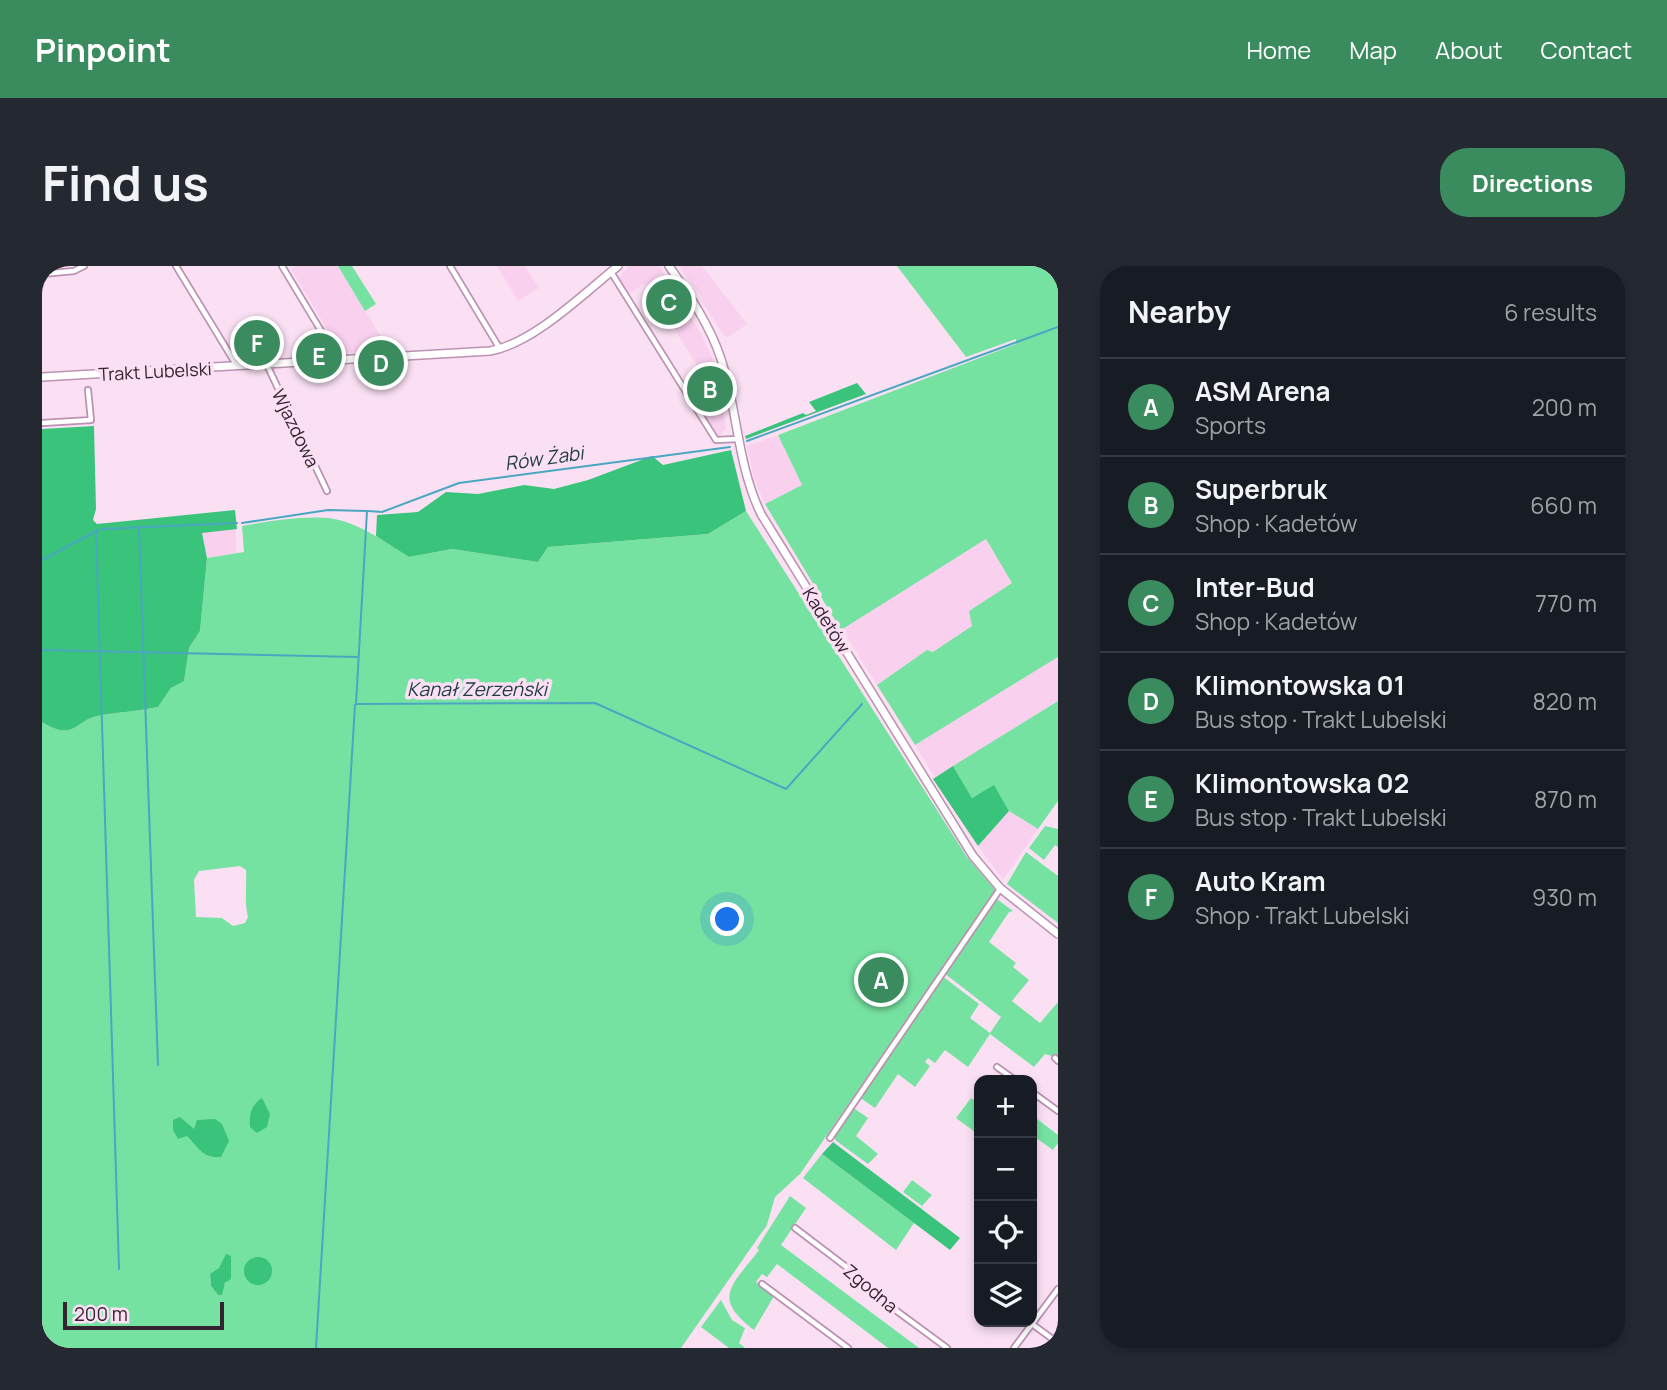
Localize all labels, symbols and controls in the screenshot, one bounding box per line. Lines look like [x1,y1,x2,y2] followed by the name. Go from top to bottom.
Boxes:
[35,27,171,72] text: Pinpoint
[1246,33,1311,66] text: Home
[1349,33,1397,66] text: Map
[1435,33,1503,66] text: About
[1541,33,1632,66] text: Contact
[1440,148,1625,217] button: Directions
[42,149,209,216] text: Find us
[646,276,692,328] pin: C
[1128,291,1231,332] text: Nearby
[1504,296,1597,328] text: 6 results
[234,317,280,369] pin: F
[296,330,342,382] pin: E
[358,337,404,389] pin: D
[98,356,212,386] street label: Trakt Lubelski
[687,363,733,415] pin: B
[1195,373,1331,409] text: ASM Arena
[267,385,325,471] street label: Wjazdowa
[1143,391,1159,423] text: A
[1532,391,1597,423] text: 200 m
[1195,409,1266,441] text: Sports
[503,439,588,476] water label: Rów Żabi
[1195,471,1327,507] text: Superbruk
[1144,489,1158,521] text: B
[1530,489,1597,521] text: 660 m
[1195,507,1358,539] text: Shop · Kadetów
[1195,569,1315,605] text: Inter-Bud
[798,583,857,657] street label: Kadetów
[1143,587,1160,619] text: C
[1535,587,1597,619] text: 770 m
[1195,605,1358,637] text: Shop · Kadetów
[1195,667,1405,703] text: Klimontowska 01
[407,676,549,702] water label: Kanał Zerzeński
[1143,685,1159,717] text: D
[1532,685,1597,717] text: 820 m
[1195,703,1447,735] text: Bus stop · Trakt Lubelski
[1195,765,1409,801] text: Klimontowska 02
[1144,783,1158,815] text: E
[1534,783,1597,815] text: 870 m
[1195,801,1447,833] text: Bus stop · Trakt Lubelski
[1195,863,1326,899] text: Auto Kram
[1145,881,1157,913] text: F
[1532,881,1597,913] text: 930 m
[1195,899,1410,931] text: Shop · Trakt Lubelski
[710,902,744,936] your location
[858,954,904,1006] pin: A
[974,1075,1037,1327] map controls
[974,1075,1037,1138] button: +
[974,1138,1037,1201] button: −
[974,1201,1037,1264] button: locate
[839,1258,903,1318] street label: Zgodna
[974,1264,1037,1327] button: layers
[63,1299,224,1331] scale bar
[74,1301,128,1327] text: 200 m

